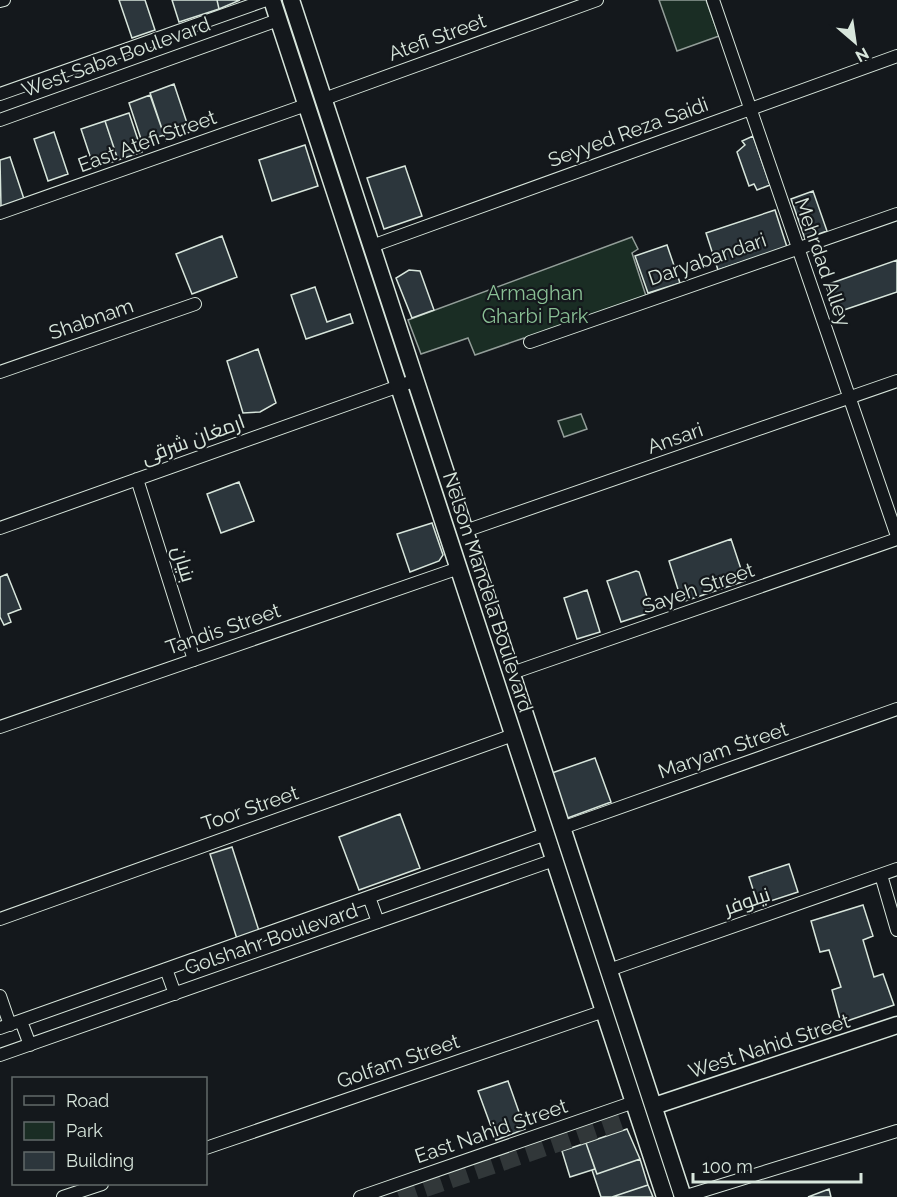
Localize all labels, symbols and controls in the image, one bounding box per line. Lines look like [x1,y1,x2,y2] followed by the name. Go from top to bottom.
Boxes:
[385,8,489,66] street label: Atefi Street
[19,12,213,102] street label: West Saba Boulevard
[825,12,885,72] north arrow
[852,43,872,66] text: N
[545,92,711,172] street label: Seyyed Reza Saidi
[74,105,220,177] street label: East Atefi Street
[790,195,856,330] street label: Mehrdad Alley
[645,228,769,290] street label: Daryabandari
[482,281,589,328] park label: Armaghan Gharbi Park
[45,293,137,345] street label: Shabnam
[138,409,248,470] street label: ارمغان شرقی
[644,417,706,459] street label: Ansari
[438,469,538,715] street label: Nelson Mandela Boulevard
[166,543,201,585] street label: بنیان
[639,557,758,618] street label: Sayeh Street
[163,598,284,660] street label: Tandis Street
[655,716,791,783] street label: Maryam Street
[198,780,302,836] street label: Toor Street
[720,882,773,920] street label: نیلوفر
[181,898,361,980] street label: Golshahr Boulevard
[685,1009,853,1083] street label: West Nahid Street
[334,1029,463,1093] street label: Golfam Street
[12,1077,207,1185] legend
[66,1090,109,1111] text: Road
[412,1094,571,1168] street label: East Nahid Street
[66,1120,103,1141] text: Park
[693,1146,861,1184] scale bar
[66,1150,134,1171] text: Building
[702,1156,753,1177] text: 100 m

